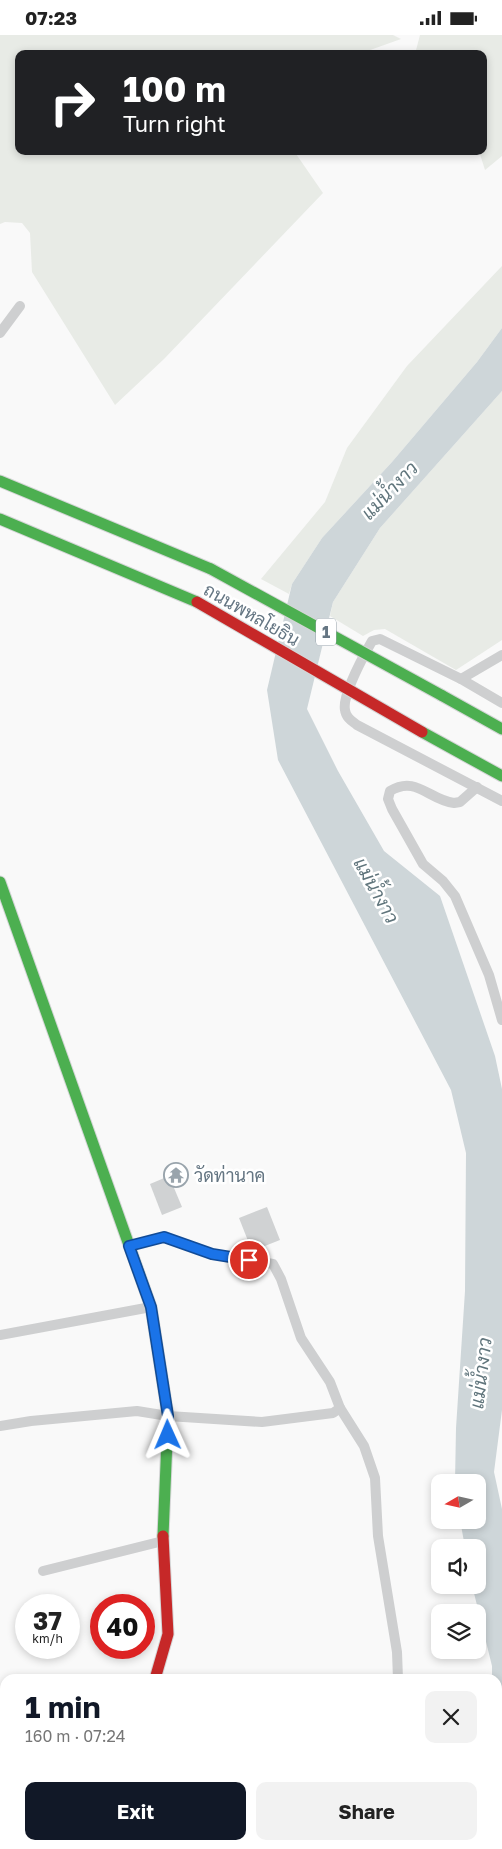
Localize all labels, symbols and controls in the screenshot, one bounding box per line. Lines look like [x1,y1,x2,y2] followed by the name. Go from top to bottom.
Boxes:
[25,6,77,29] text: 07:23
[123,68,226,110] text: 100 m
[40,70,105,135] icon: right
[123,110,226,137] text: Turn right
[354,454,422,524] water label: แม่น้ำงาว
[200,577,304,650] street label: ถนนพหลโยธิน
[316,619,336,645] road number: 1
[350,852,407,927] water label: แม่น้ำงาว
[163,1162,189,1188] temple icon: วัดท่านาค
[194,1164,265,1186] place label: วัดท่านาค
[228,1239,270,1281] pin
[235,1246,263,1274] icon: arrive
[461,1336,496,1410] water label: แม่น้ำงาว
[141,1408,193,1460] position arrow
[431,1474,486,1529] north arrow
[431,1474,486,1659] map controls
[431,1539,486,1594] button: sound
[90,1594,155,1659] speed limit sign: 40
[431,1604,486,1659] button: layers
[33,1605,62,1636] text: 37
[32,1631,63,1646] text: km/h
[25,1689,101,1725] text: 1 min
[425,1691,477,1743] button: close
[25,1726,126,1746] text: 160 m · 07:24
[25,1782,246,1840] button: Exit
[256,1782,477,1840] button: Share

